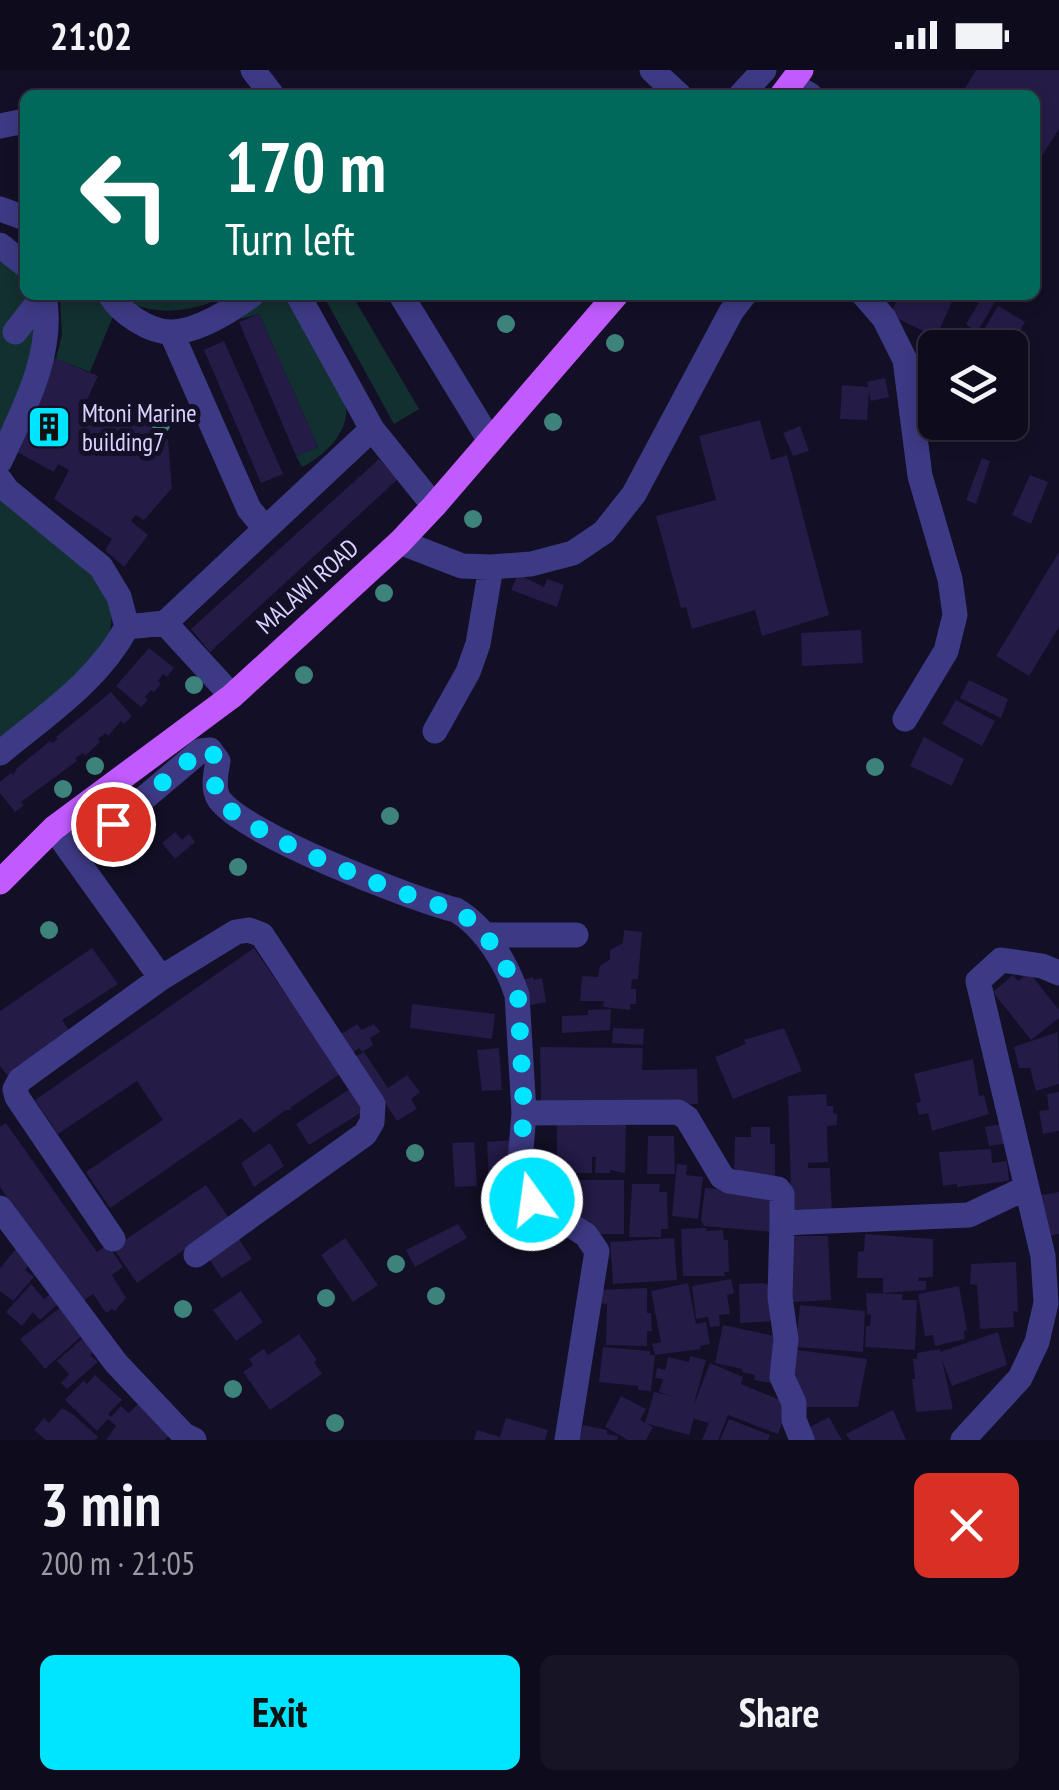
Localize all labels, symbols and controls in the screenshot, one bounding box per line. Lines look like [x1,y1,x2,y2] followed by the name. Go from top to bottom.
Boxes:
[50,11,132,60] text: 21:02
[225,121,386,211] text: 170 m
[60,130,190,260] icon: left
[225,209,355,267] text: Turn left
[918,330,1028,440] map controls
[918,330,1028,440] button: layers
[82,397,197,458] place label: Mtoni Marine building7
[26,404,72,450] building icon: Mtoni Marine building7
[249,532,365,640] street label: MALAWI ROAD
[71,782,156,867] pin
[86,797,141,852] icon: arrive
[480,1148,584,1252] position arrow
[40,1465,161,1543] text: 3 min
[914,1473,1019,1578] button: close
[40,1542,195,1584] text: 200 m · 21:05
[40,1655,520,1770] button: Exit
[540,1655,1019,1770] button: Share

